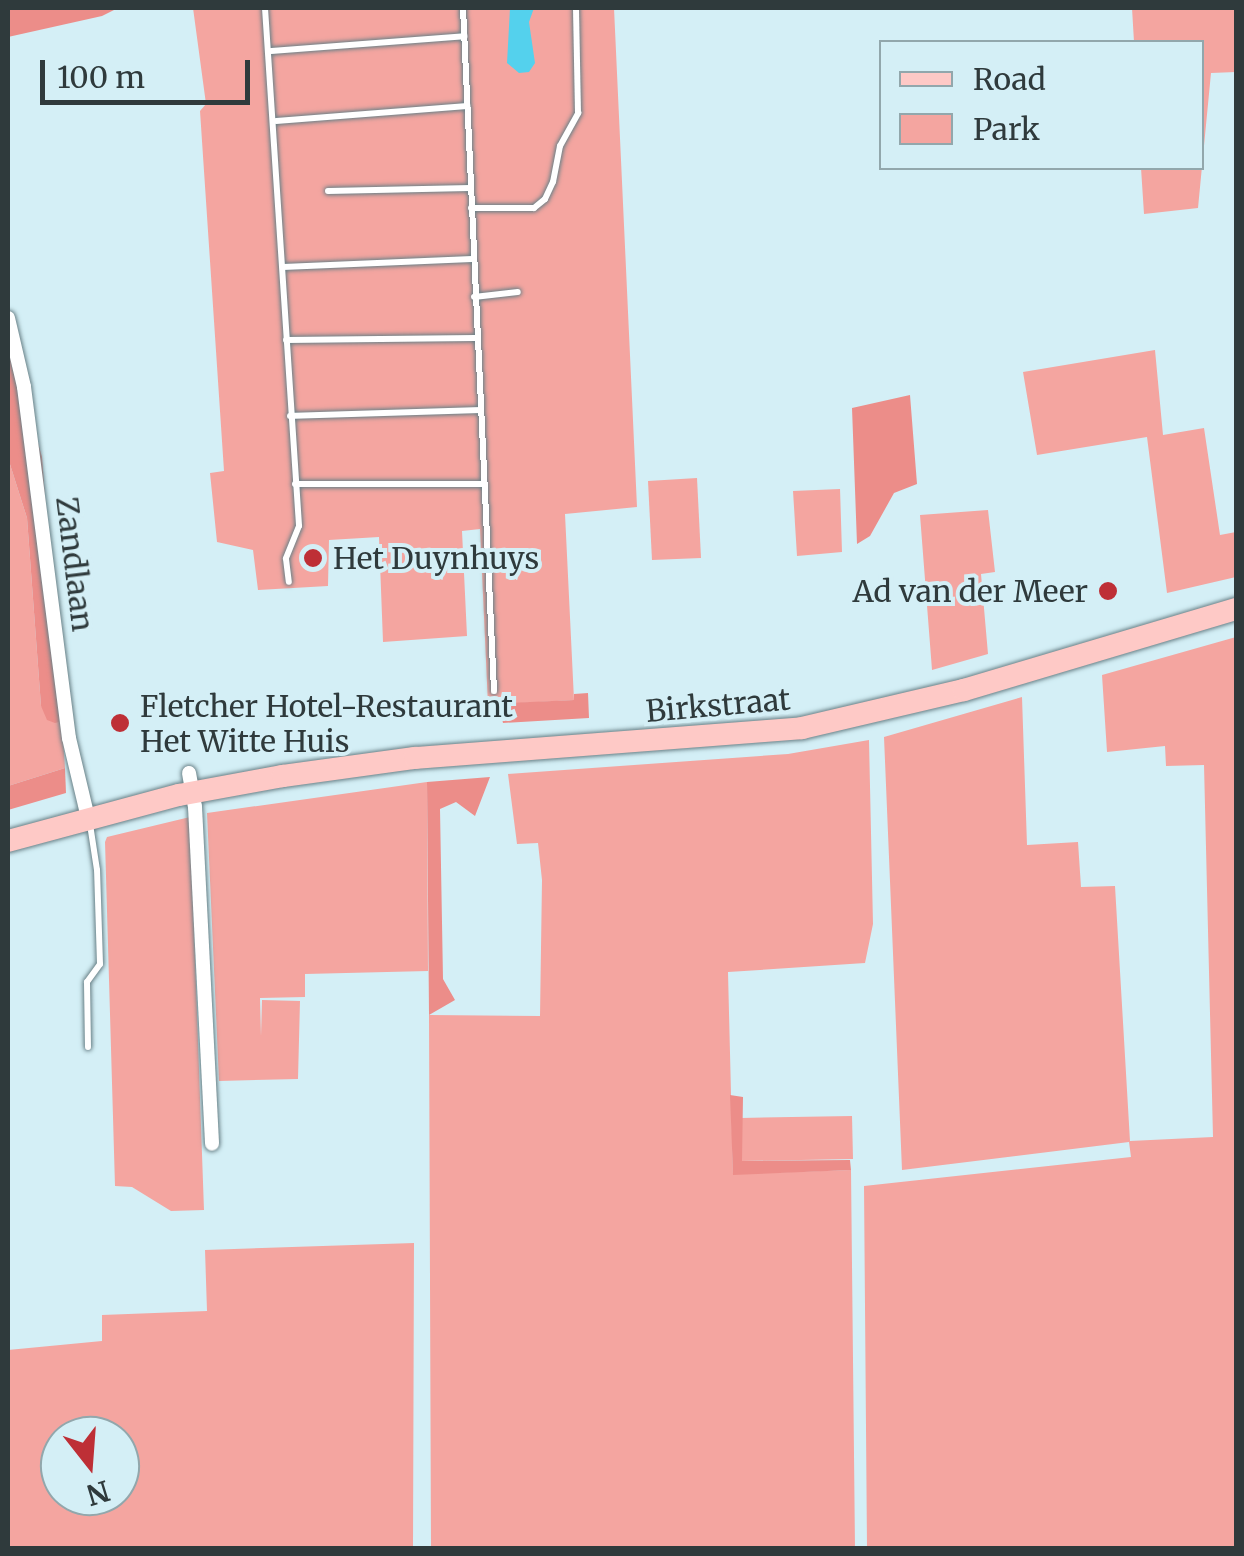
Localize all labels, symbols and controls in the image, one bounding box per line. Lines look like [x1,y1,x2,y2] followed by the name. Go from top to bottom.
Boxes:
[45,40,255,102] scale bar
[879,40,1204,170] legend
[57,58,145,96] text: 100 m
[973,60,1046,98] text: Road
[973,110,1040,148] text: Park
[49,494,101,634] street label: Zandlaan
[333,540,539,576] place label: Het Duynhuys
[302,547,324,569] marker: Het Duynhuys
[853,573,1088,609] place label: Ad van der Meer
[1097,580,1119,602] marker: Ad van der Meer
[644,681,792,729] street label: Birkstraat
[140,688,513,758] place label: Fletcher Hotel-Restaurant Het Witte Huis
[109,712,131,734] marker: Fletcher Hotel-Restaurant Het Witte Huis
[40,1416,140,1516] north arrow
[82,1472,114,1513] text: N

